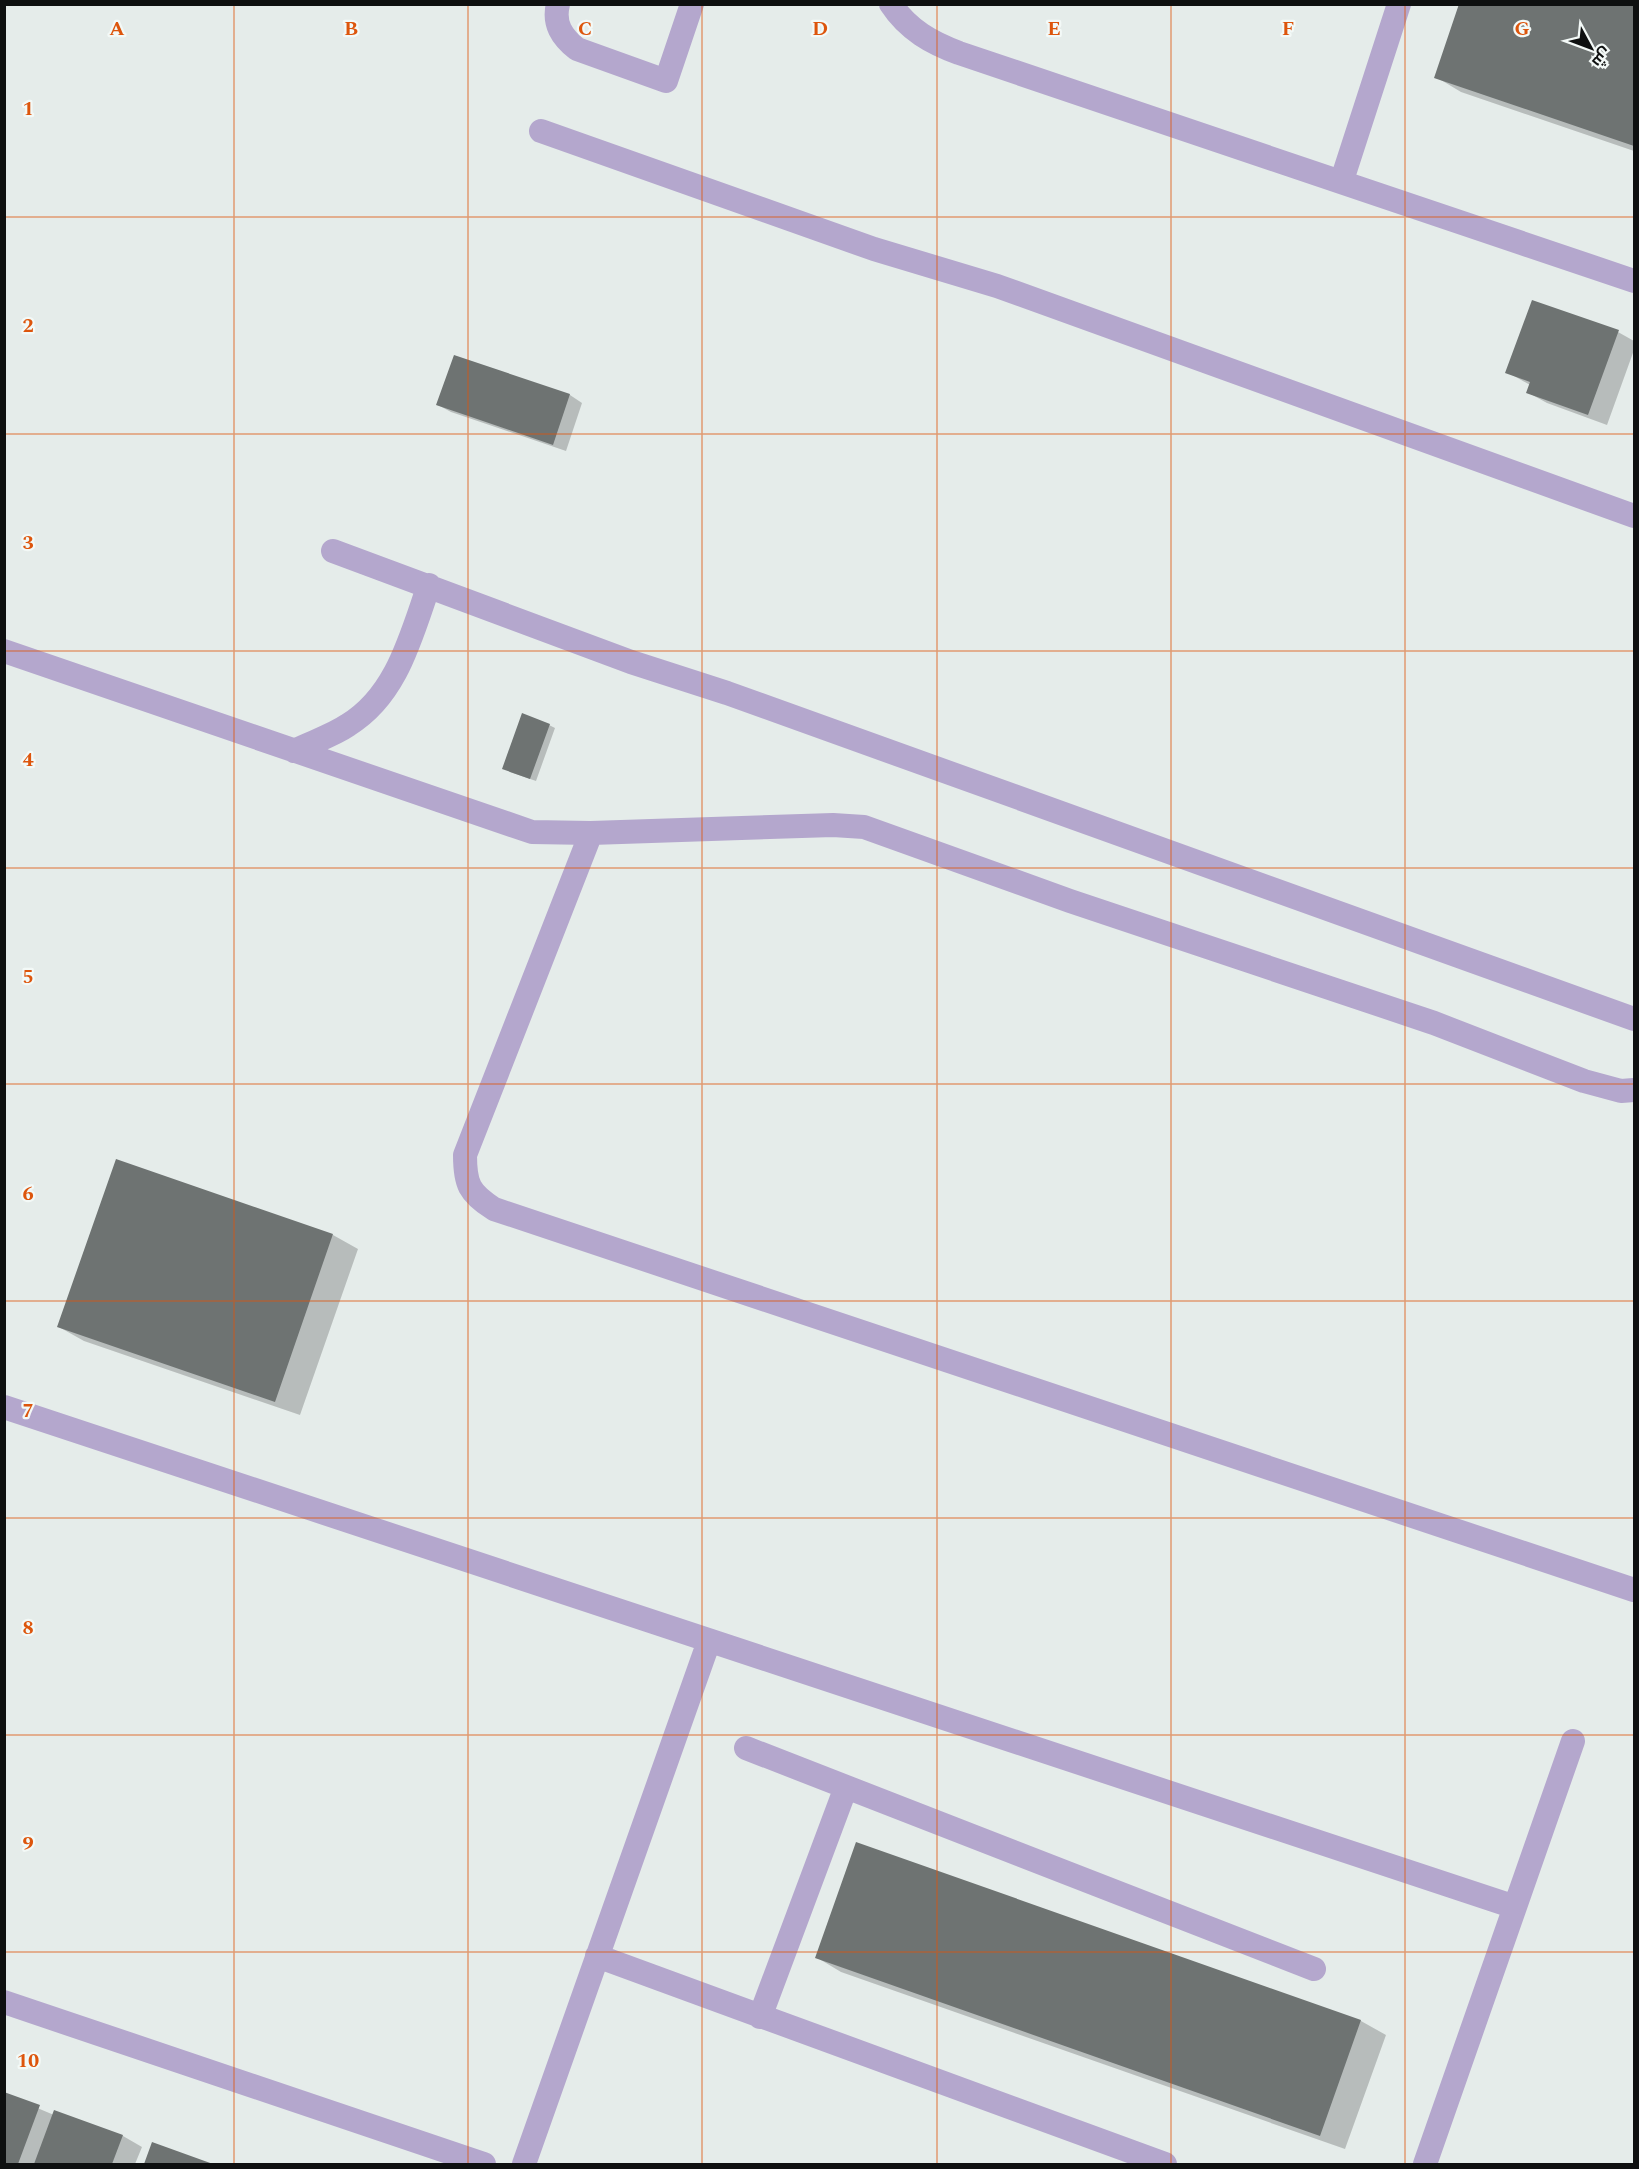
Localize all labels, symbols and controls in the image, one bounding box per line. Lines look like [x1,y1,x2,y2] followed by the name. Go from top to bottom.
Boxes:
[109,14,125,44] text: A
[344,14,358,44] text: B
[578,14,592,44] text: C
[812,14,828,44] text: D
[1047,14,1061,44] text: E
[1282,14,1294,44] text: F
[1514,14,1530,44] text: G
[1561,18,1621,78] north arrow
[1586,42,1617,73] text: ش
[22,94,34,124] text: 1
[22,311,34,341] text: 2
[22,528,34,558] text: 3
[22,745,34,775] text: 4
[22,962,34,992] text: 5
[22,1179,34,1209] text: 6
[22,1396,34,1426] text: 7
[22,1613,34,1643] text: 8
[22,1829,34,1859] text: 9
[17,2046,39,2076] text: 10

